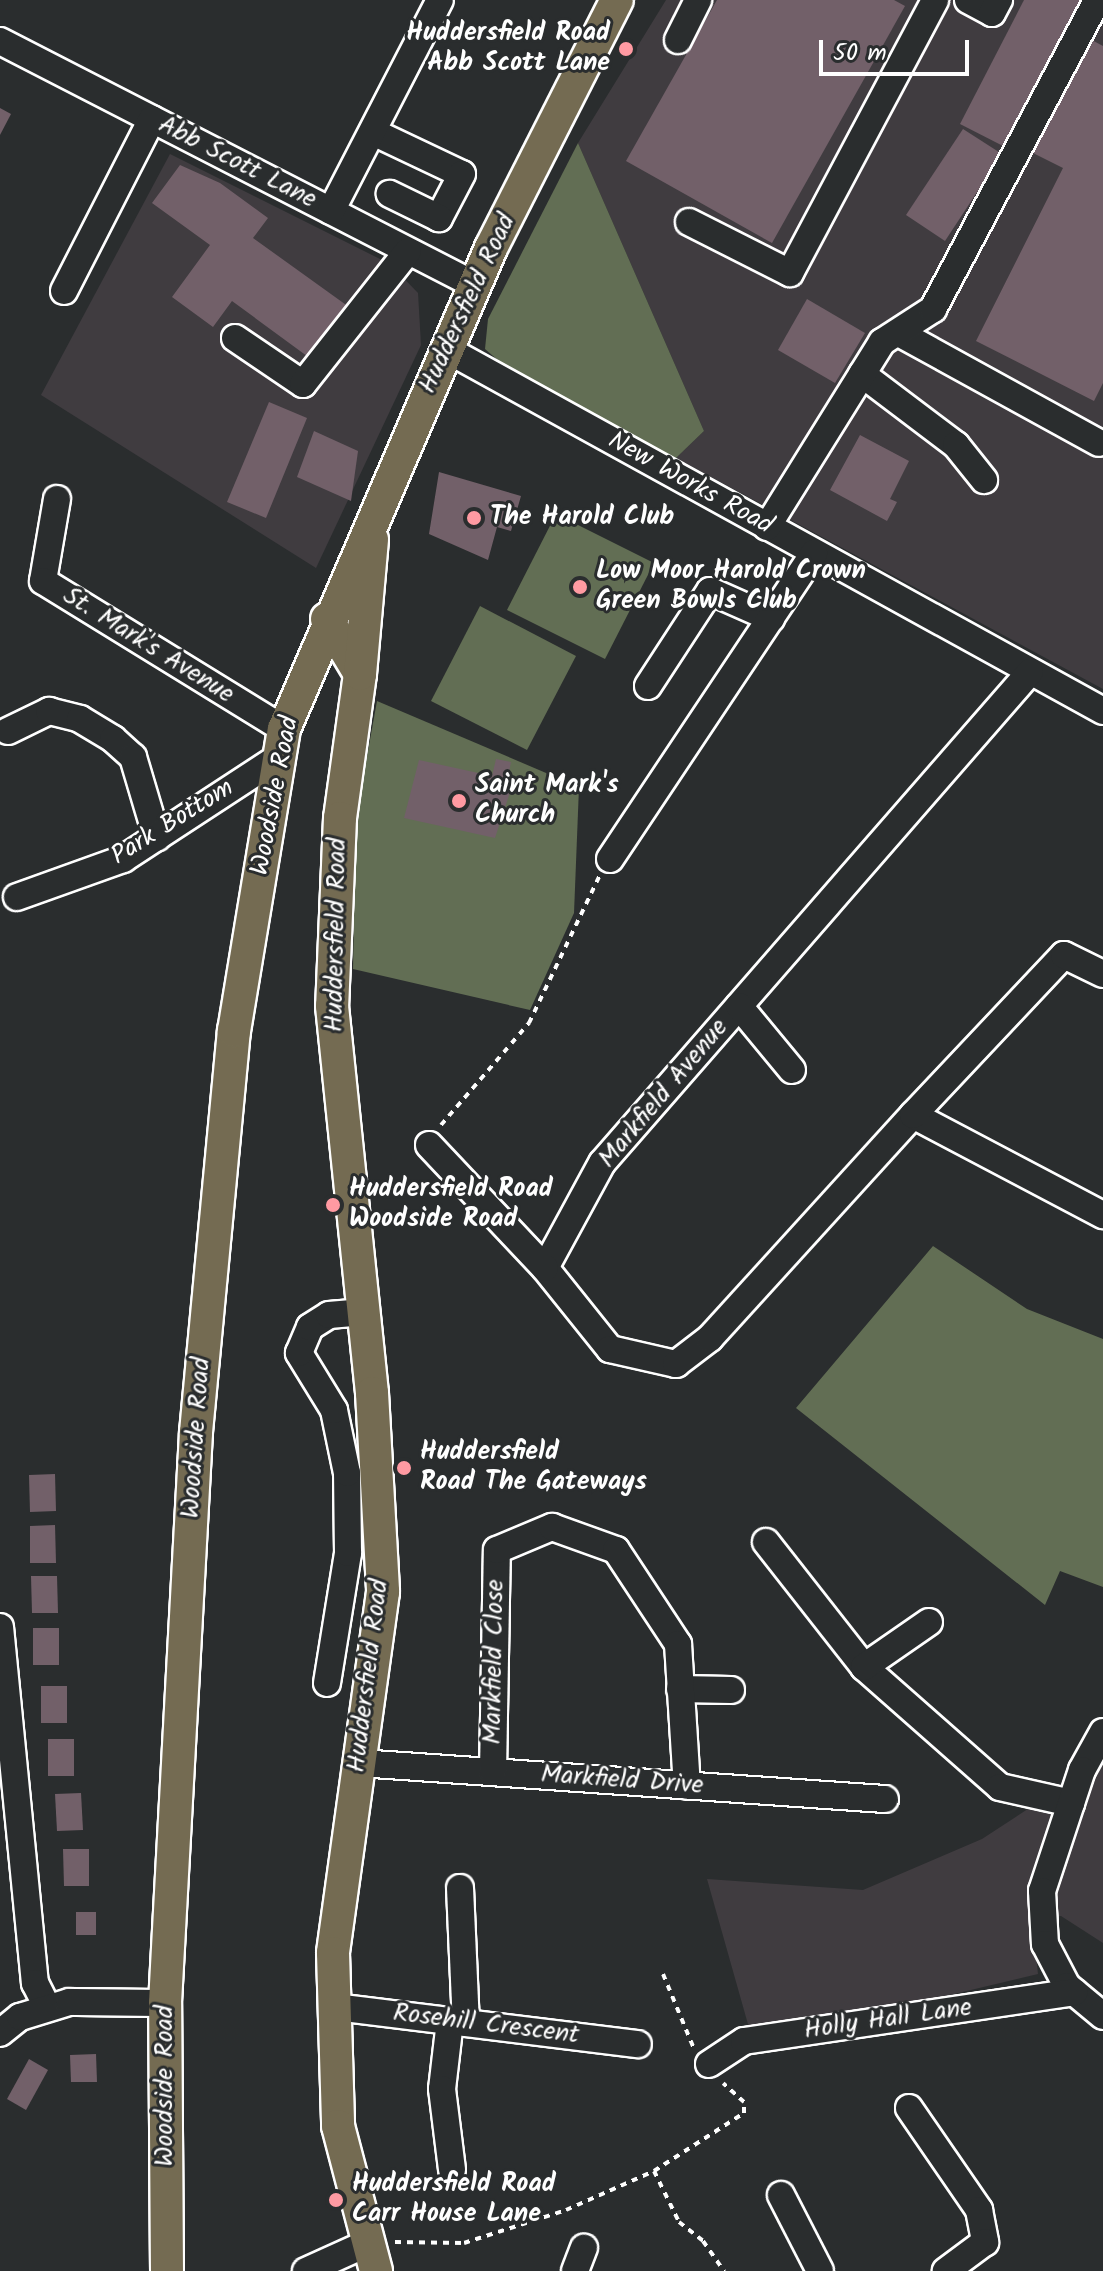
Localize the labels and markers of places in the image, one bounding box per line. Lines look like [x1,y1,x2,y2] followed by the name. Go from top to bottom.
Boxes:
[406,18,610,80] place label: Huddersfield Road Abb Scott Lane
[617,40,635,58] marker: Huddersfield Road Abb Scott Lane
[490,502,674,534] place label: The Harold Club
[465,509,483,527] marker: The Harold Club
[596,556,866,618] place label: Low Moor Harold Crown Green Bowls Club
[571,578,589,596] marker: Low Moor Harold Crown Green Bowls Club
[475,770,619,832] place label: Saint Mark's Church
[450,792,468,810] marker: Saint Mark's Church
[349,1174,553,1236] place label: Huddersfield Road Woodside Road
[324,1196,342,1214] marker: Huddersfield Road Woodside Road
[420,1437,647,1498] place label: Huddersfield Road The Gateways
[395,1459,413,1477] marker: Huddersfield Road The Gateways
[352,2169,556,2230] place label: Huddersfield Road Carr House Lane
[327,2191,345,2209] marker: Huddersfield Road Carr House Lane

